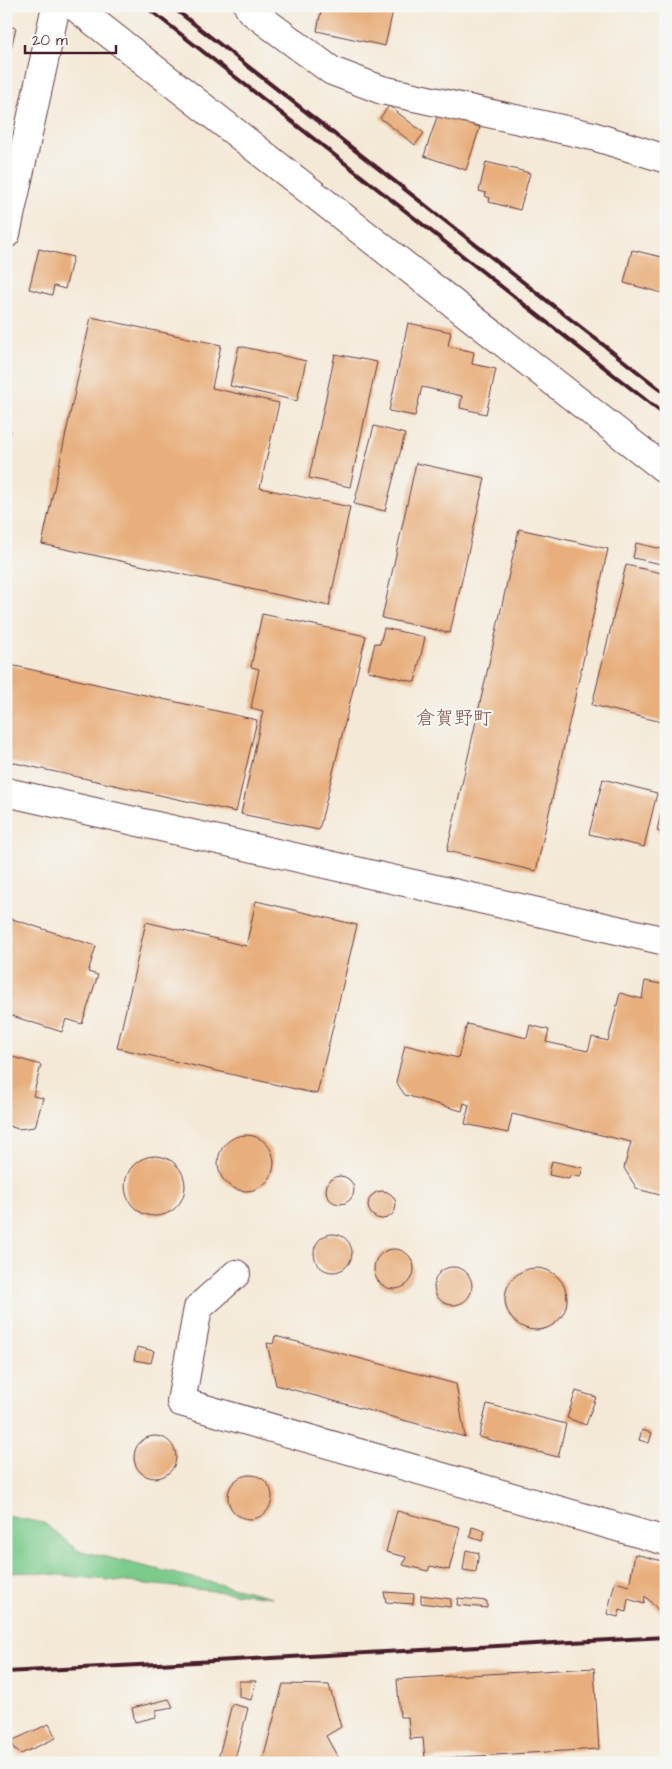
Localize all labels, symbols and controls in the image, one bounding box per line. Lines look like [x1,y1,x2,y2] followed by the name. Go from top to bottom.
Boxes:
[25,22,116,54] scale bar
[32,30,68,51] text: 20 m
[416,705,492,732] district label: 倉賀野町

